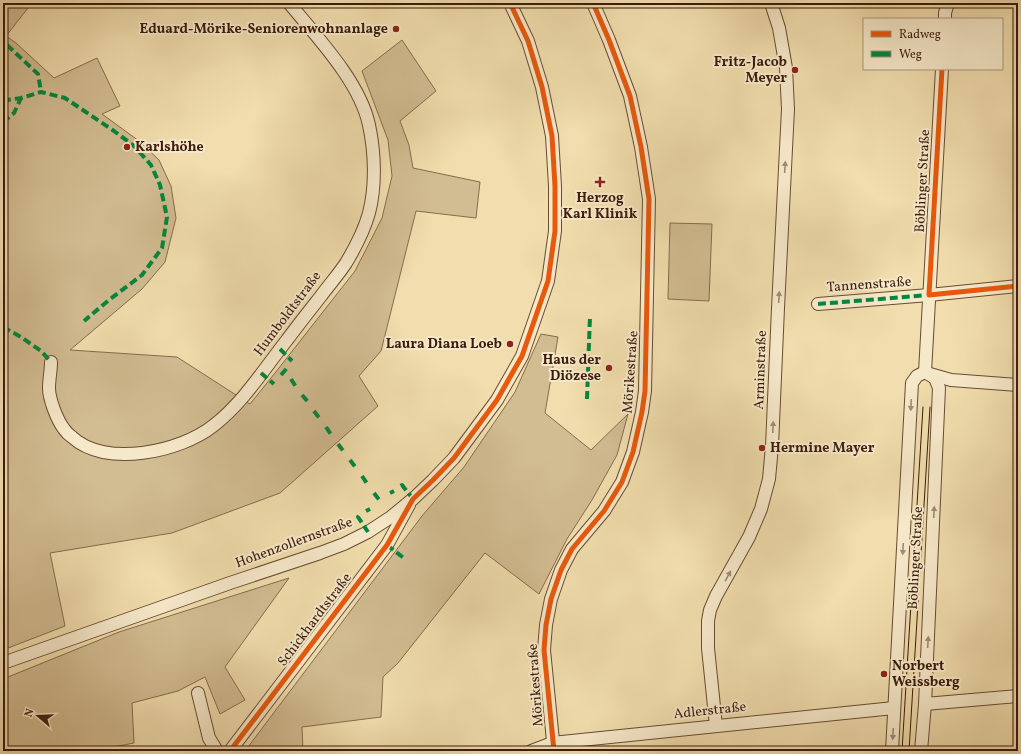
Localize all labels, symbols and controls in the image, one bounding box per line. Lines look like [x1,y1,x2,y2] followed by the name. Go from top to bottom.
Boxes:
[863,18,1003,70] legend
[139,20,388,39] place label: Eduard-Mörike-Seniorenwohnanlage
[391,24,401,34] marker: Eduard-Mörike-Seniorenwohnanlage
[899,27,941,43] text: Radweg
[899,47,922,63] text: Weg
[714,53,787,88] place label: Fritz-Jacob Meyer
[790,65,800,75] marker: Fritz-Jacob Meyer
[911,129,935,233] street label: Böblinger Straße
[135,138,204,157] place label: Karlshöhe
[122,142,132,152] marker: Karlshöhe
[782,160,788,173] one-way arrow
[594,176,606,188] marker: Herzog Karl Klinik
[563,189,638,224] place label: Herzog Karl Klinik
[250,267,326,360] street label: Humboldtstraße
[826,273,912,297] street label: Tannenstraße
[775,291,782,303] one-way arrow
[619,330,643,414] street label: Mörikestraße
[750,330,772,410] street label: Arminstraße
[386,335,502,354] place label: Laura Diana Loeb
[505,339,515,349] marker: Laura Diana Loeb
[542,351,601,386] place label: Haus der Diözese
[604,363,614,373] marker: Haus der Diözese
[908,399,914,412] one-way arrow
[770,420,776,433] one-way arrow
[770,439,875,458] place label: Hermine Mayer
[757,443,767,453] marker: Hermine Mayer
[904,506,928,610] street label: Böblinger Straße
[930,506,937,518] one-way arrow
[233,513,356,573] street label: Hohenzollernstraße
[899,543,906,555] one-way arrow
[274,569,357,671] street label: Schickhardtstraße
[725,570,731,582] one-way arrow
[924,636,931,648] one-way arrow
[524,643,548,727] street label: Mörikestraße
[892,657,960,692] place label: Norbert Weissberg
[879,669,889,679] marker: Norbert Weissberg
[18,696,58,736] north arrow
[673,698,748,724] street label: Adlerstraße
[22,707,38,719] text: N
[889,728,896,740] one-way arrow

